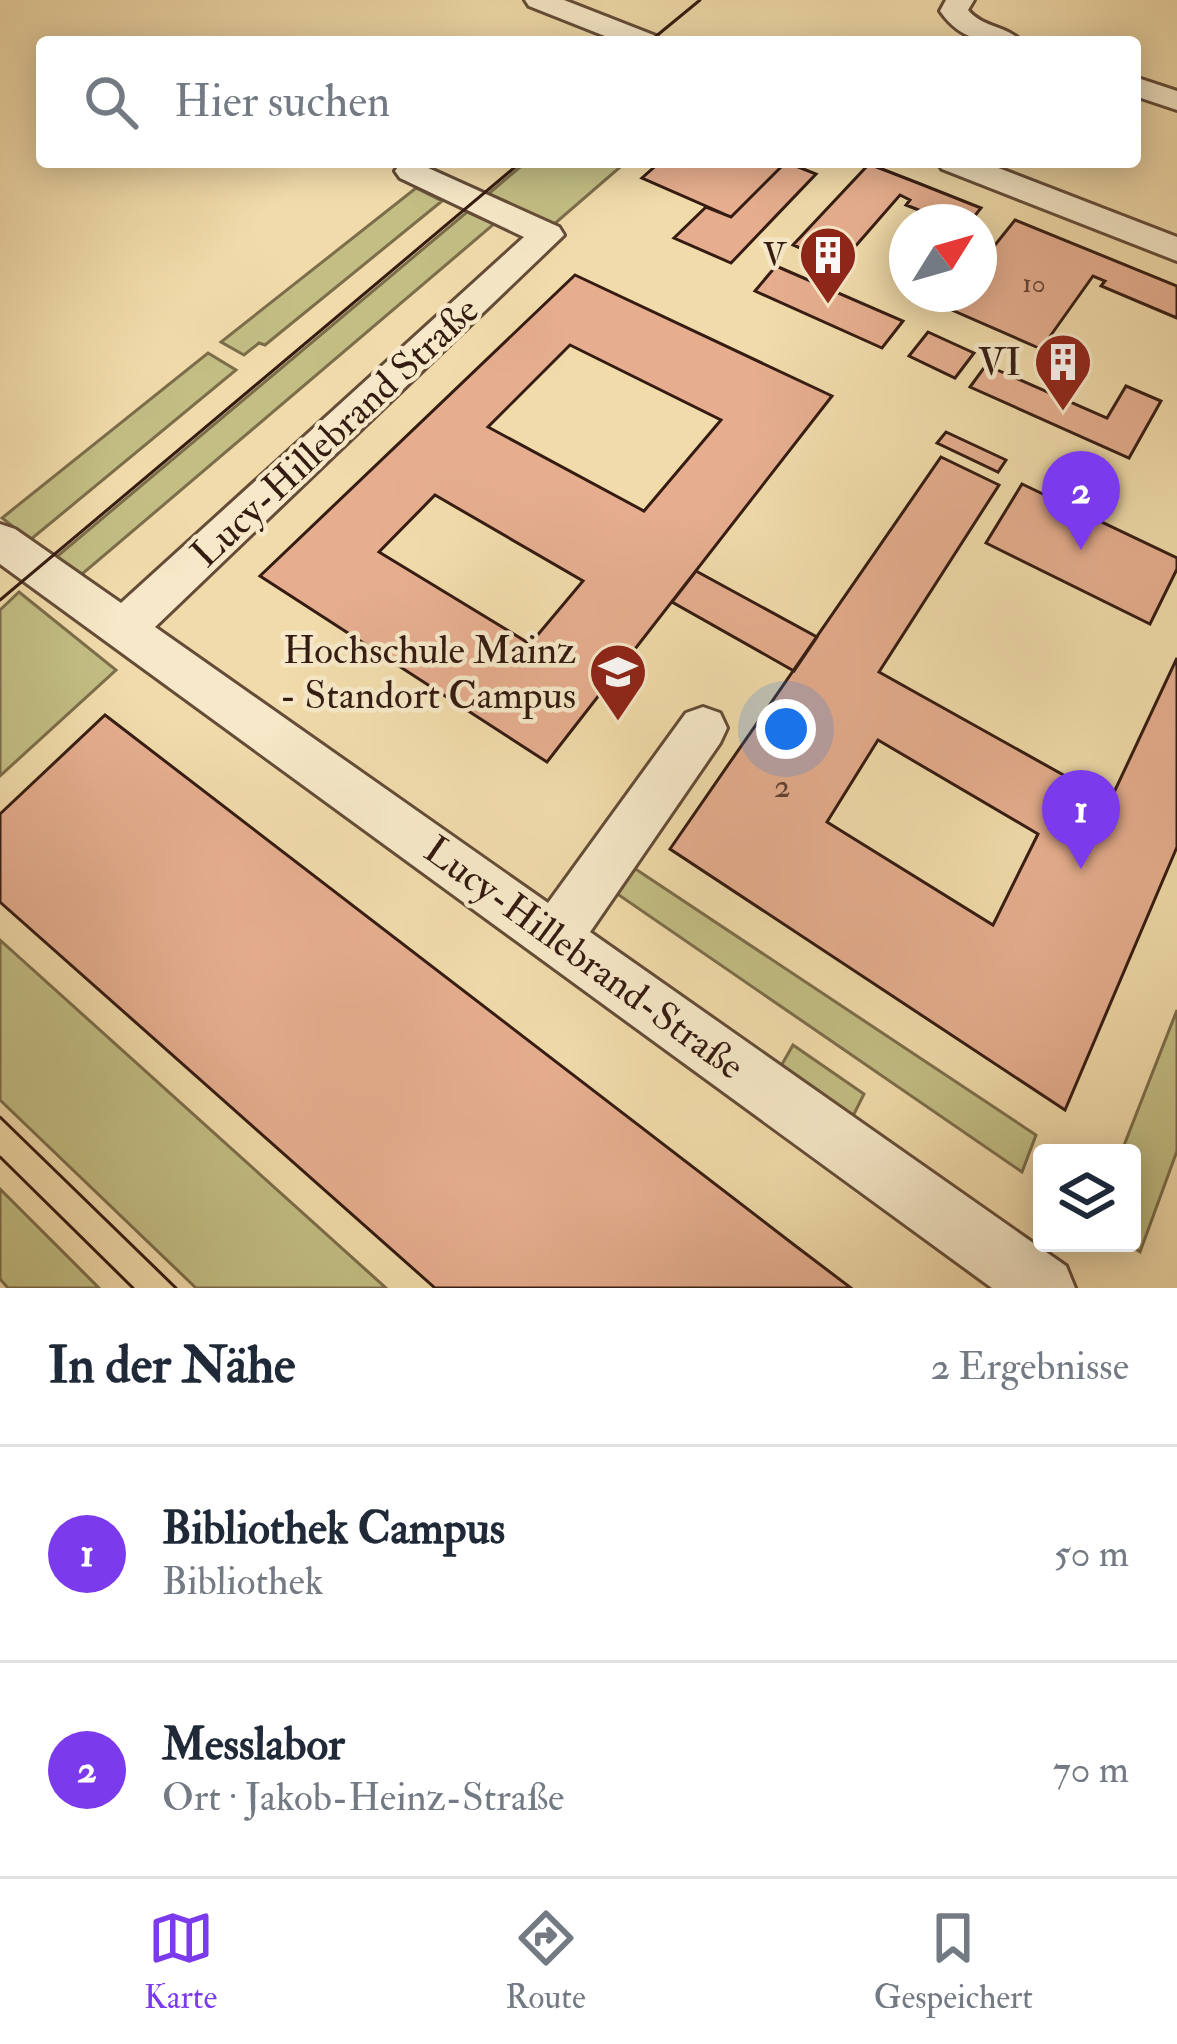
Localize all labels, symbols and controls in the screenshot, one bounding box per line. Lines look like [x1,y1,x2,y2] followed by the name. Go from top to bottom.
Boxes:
[36,36,1141,168] search box
[78,69,144,135] icon: search
[174,74,390,130] text: Hier suchen
[889,204,997,312] north arrow
[797,224,859,306] building icon: V
[763,235,788,276] place label: V
[1022,267,1046,300] house number: 10
[181,286,489,578] street label: Lucy-Hillebrand Straße
[1032,331,1094,413] building icon: VI
[978,338,1021,387] place label: VI
[1042,451,1120,550] pin: 2
[280,626,576,720] place label: Hochschule Mainz - Standort Campus
[587,641,649,723] school or university icon: Hochschule Mainz - Standort Campus
[756,699,816,759] your location
[774,766,790,807] house number: 2
[1042,770,1120,869] pin: 1
[414,825,754,1091] street label: Lucy-Hillebrand-Straße
[1033,1144,1141,1252] map controls
[1033,1144,1141,1252] button: layers
[48,1334,295,1398] text: In der Nähe
[930,1342,1129,1391] text: 2 Ergebnisse
[162,1501,505,1557] text: Bibliothek Campus
[80,1529,94,1578] text: 1
[1054,1529,1129,1578] text: 50 m
[162,1557,324,1606] text: Bibliothek
[162,1717,345,1773] text: Messlabor
[77,1745,97,1794] text: 2
[1053,1745,1129,1794] text: 70 m
[162,1773,564,1822] text: Ort · Jakob-Heinz-Straße
[144,1905,217,2018] tab: Karte
[505,1905,586,2018] tab: Route
[874,1905,1033,2018] tab: Gespeichert

